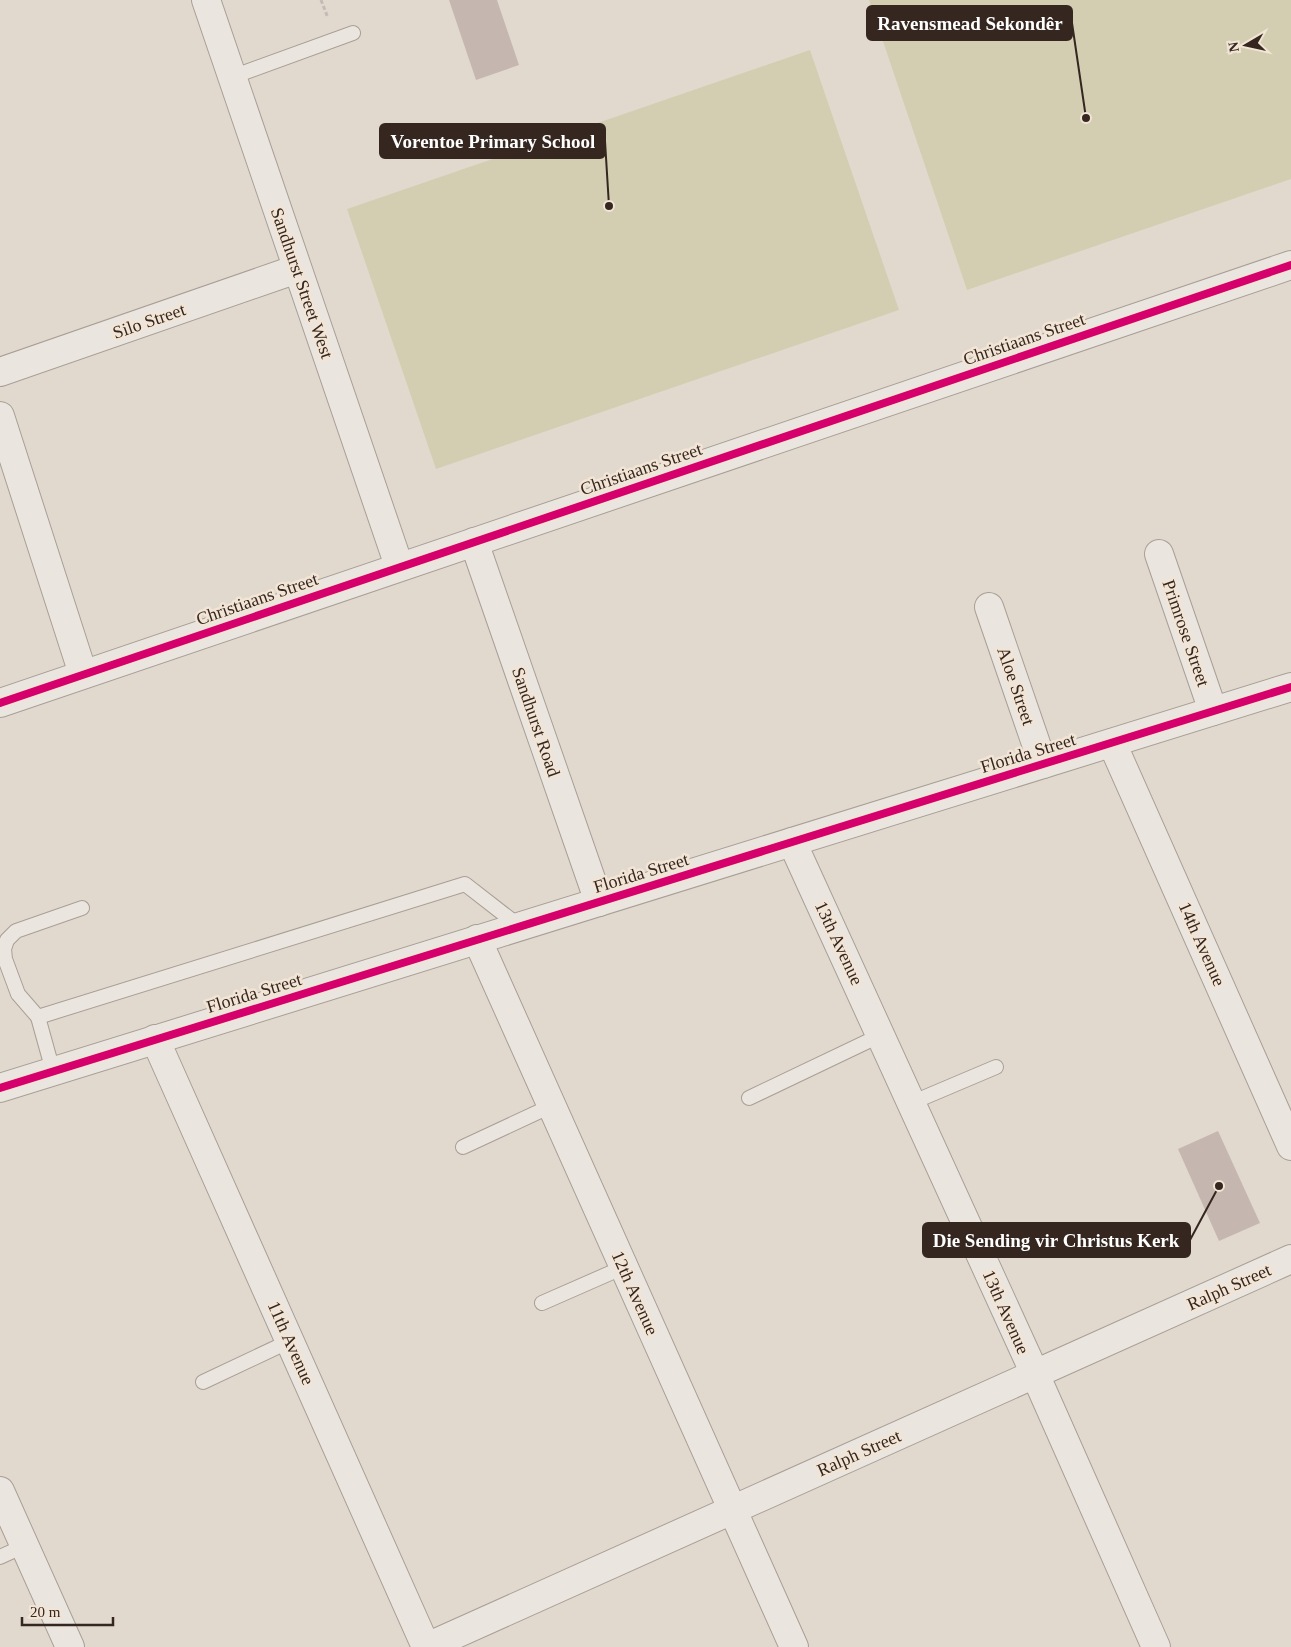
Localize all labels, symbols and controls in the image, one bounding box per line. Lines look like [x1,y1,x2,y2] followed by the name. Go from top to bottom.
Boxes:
[867,6,1072,40] callout: Ravensmead Sekondêr
[877,13,1063,34] text: Ravensmead Sekondêr
[1221,20,1271,70] north arrow
[1225,41,1242,53] text: N
[380,124,605,158] callout: Vorentoe Primary School
[391,131,595,152] text: Vorentoe Primary School
[267,205,337,361] street label: Sandhurst Street West
[110,299,188,343] street label: Silo Street
[960,309,1088,369] street label: Christiaans Street
[577,439,705,499] street label: Christiaans Street
[193,569,321,629] street label: Christiaans Street
[1158,577,1214,689] street label: Primrose Street
[993,644,1039,728] street label: Aloe Street
[508,665,564,779] street label: Sandhurst Road
[978,729,1078,777] street label: Florida Street
[591,849,691,897] street label: Florida Street
[811,898,867,988] street label: 13th Avenue
[1175,899,1229,989] street label: 14th Avenue
[204,969,304,1017] street label: Florida Street
[923,1223,1190,1257] callout: Die Sending vir Christus Kerk
[933,1230,1180,1251] text: Die Sending vir Christus Kerk
[608,1248,662,1338] street label: 12th Avenue
[1184,1260,1274,1314] street label: Ralph Street
[979,1267,1033,1357] street label: 13th Avenue
[264,1298,318,1388] street label: 11th Avenue
[814,1426,904,1480] street label: Ralph Street
[22,1594,114,1626] scale bar
[30,1604,61,1620] text: 20 m

